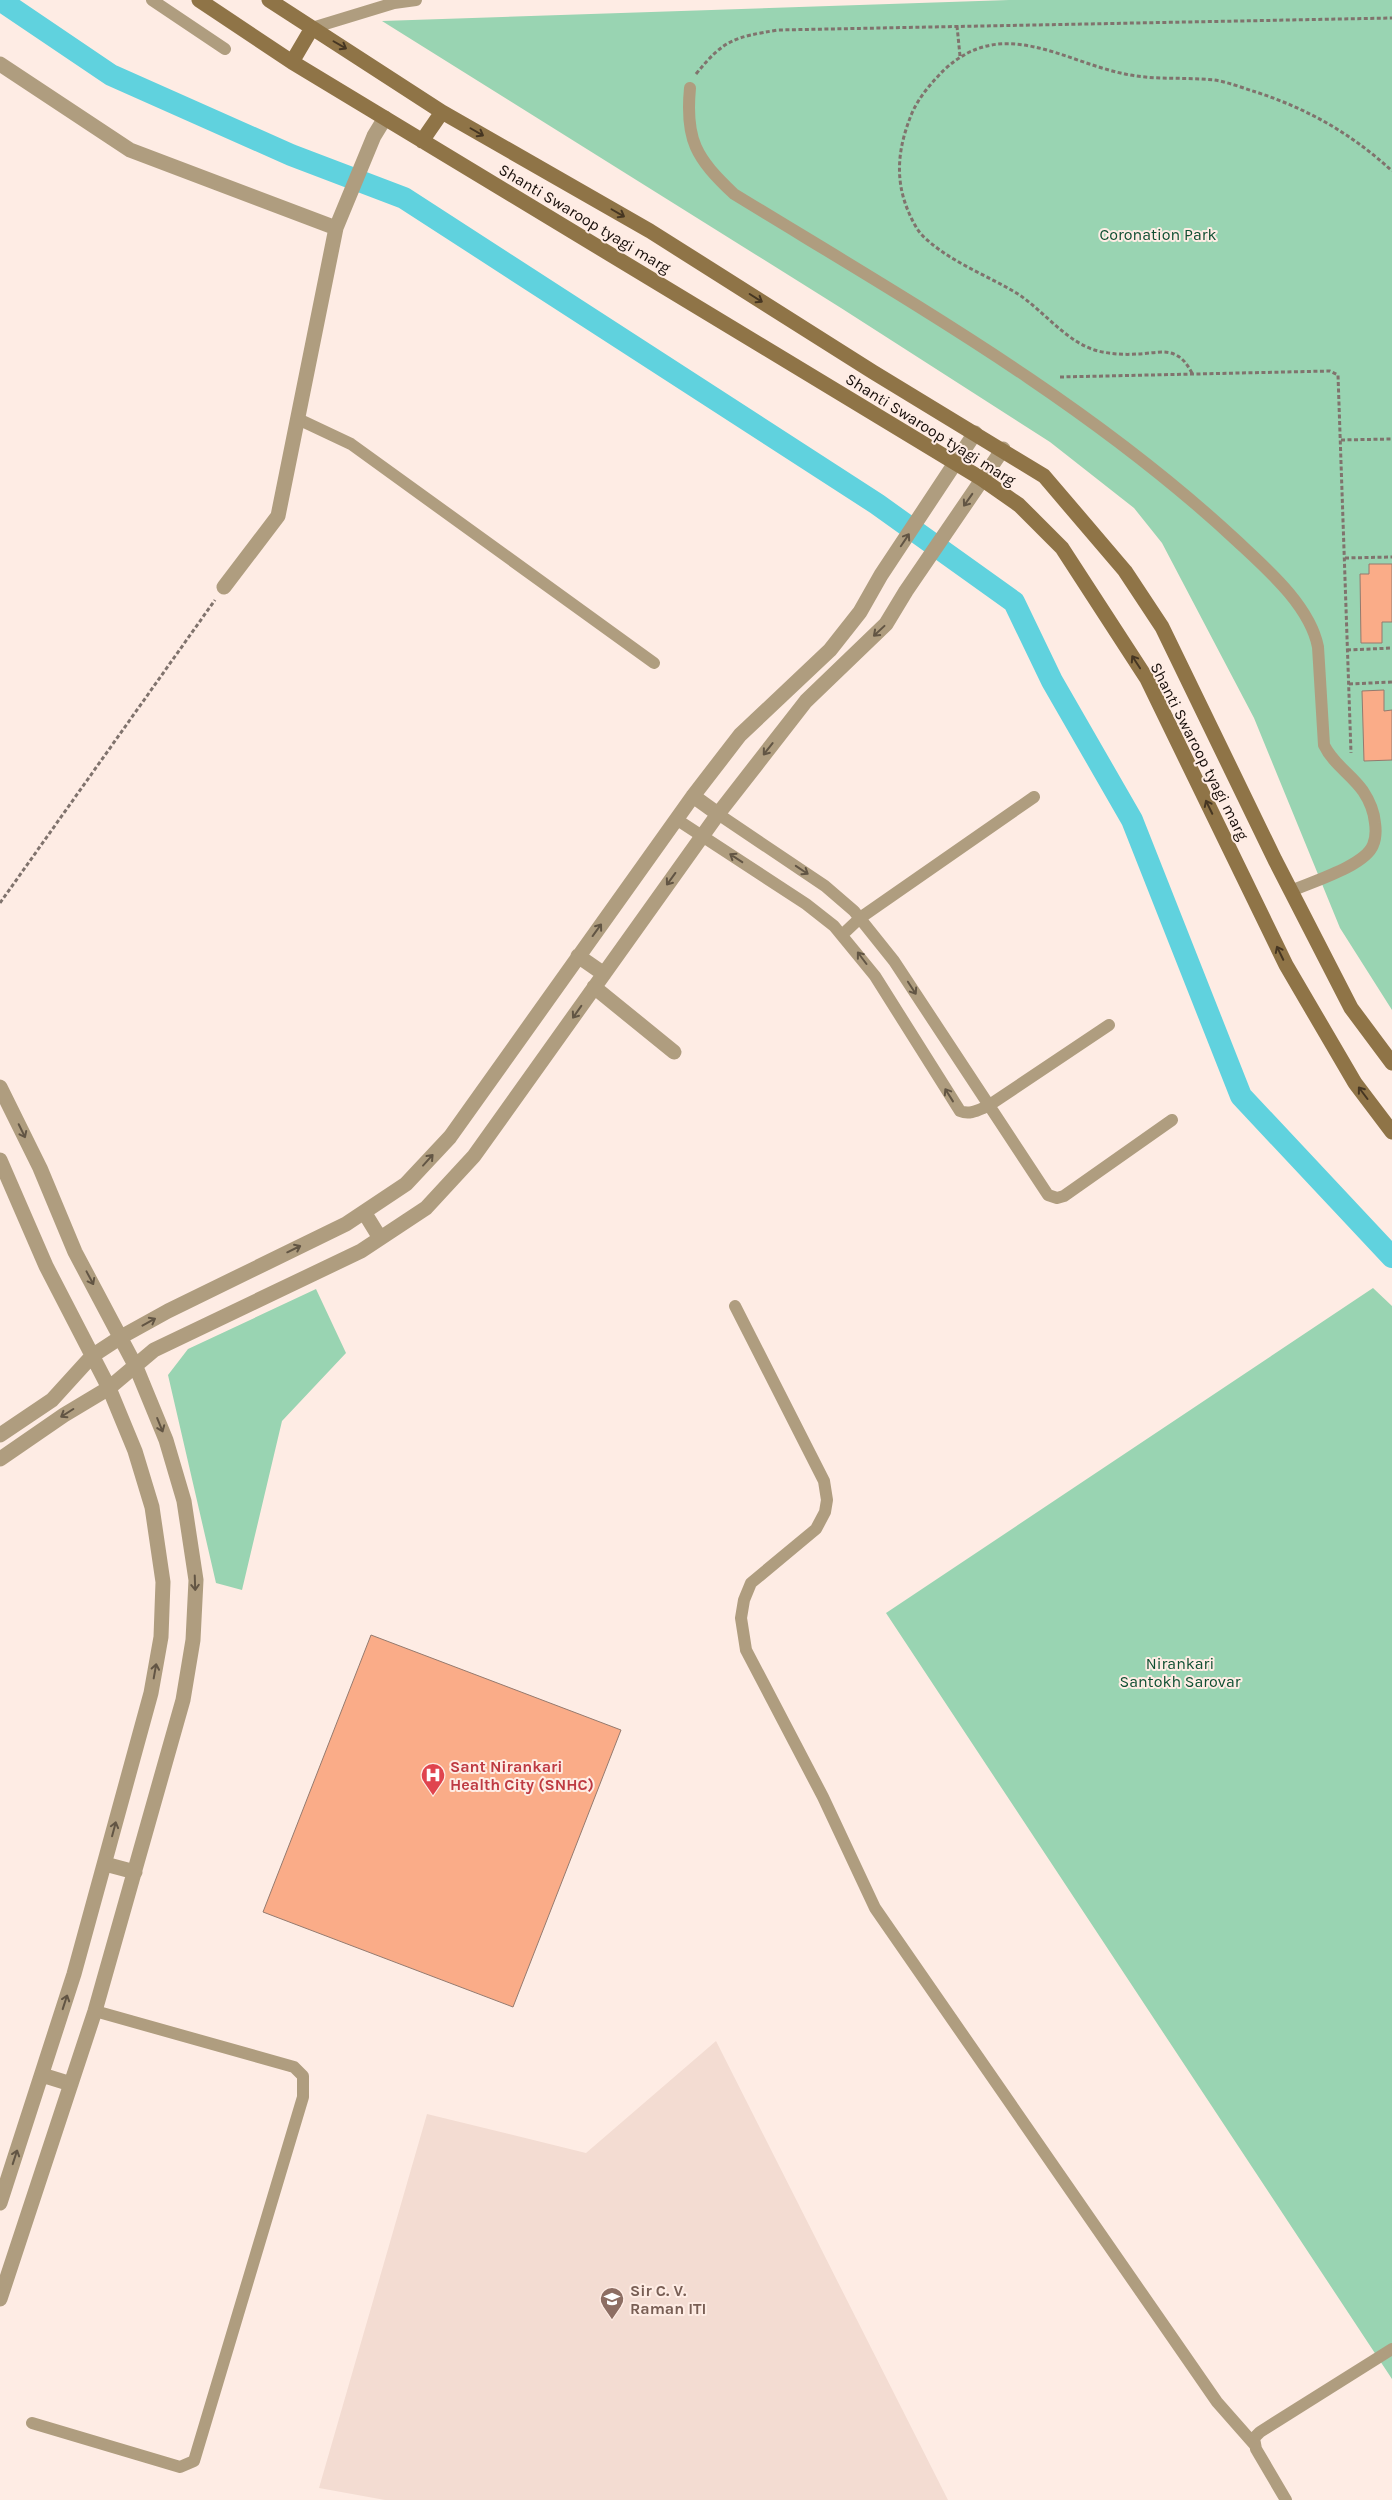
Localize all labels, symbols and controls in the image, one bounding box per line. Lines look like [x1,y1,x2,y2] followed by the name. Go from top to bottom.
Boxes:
[332,40,346,50] one-way arrow
[469,127,484,137] one-way arrow
[495,160,674,277] street label: Shanti Swaroop tyagi marg
[610,208,624,218] one-way arrow
[1100,225,1217,244] park label: Coronation Park
[749,293,763,303] one-way arrow
[842,369,1019,490] street label: Shanti Swaroop tyagi marg
[963,493,973,507] one-way arrow
[900,533,910,547] one-way arrow
[873,625,886,637] one-way arrow
[1131,656,1141,670] one-way arrow
[1146,659,1253,843] street label: Shanti Swaroop tyagi marg
[763,742,774,755] one-way arrow
[1204,800,1213,815] one-way arrow
[729,853,743,863] one-way arrow
[795,865,809,876] one-way arrow
[666,872,676,886] one-way arrow
[591,924,602,937] one-way arrow
[1275,946,1285,961] one-way arrow
[857,951,867,965] one-way arrow
[906,981,917,995] one-way arrow
[572,1005,582,1019] one-way arrow
[1358,1086,1368,1100] one-way arrow
[944,1089,954,1103] one-way arrow
[18,1123,27,1138] one-way arrow
[422,1154,434,1167] one-way arrow
[286,1244,301,1253] one-way arrow
[85,1271,95,1285] one-way arrow
[141,1316,155,1326] one-way arrow
[61,1408,75,1418] one-way arrow
[155,1417,165,1432] one-way arrow
[190,1574,200,1590] one-way arrow
[1119,1654,1241,1691] park label: Nirankari Santokh Sarovar
[150,1664,160,1680] one-way arrow
[450,1757,594,1794] place label: Sant Nirankari Health City (SNHC)
[420,1762,446,1796] hospital icon: Sant Nirankari Health City (SNHC)
[110,1821,119,1837] one-way arrow
[61,1995,70,2010] one-way arrow
[11,2149,20,2165] one-way arrow
[630,2281,706,2318] place label: Sir C. V. Raman ITI
[599,2286,625,2320] school or university icon: Sir C. V. Raman ITI

